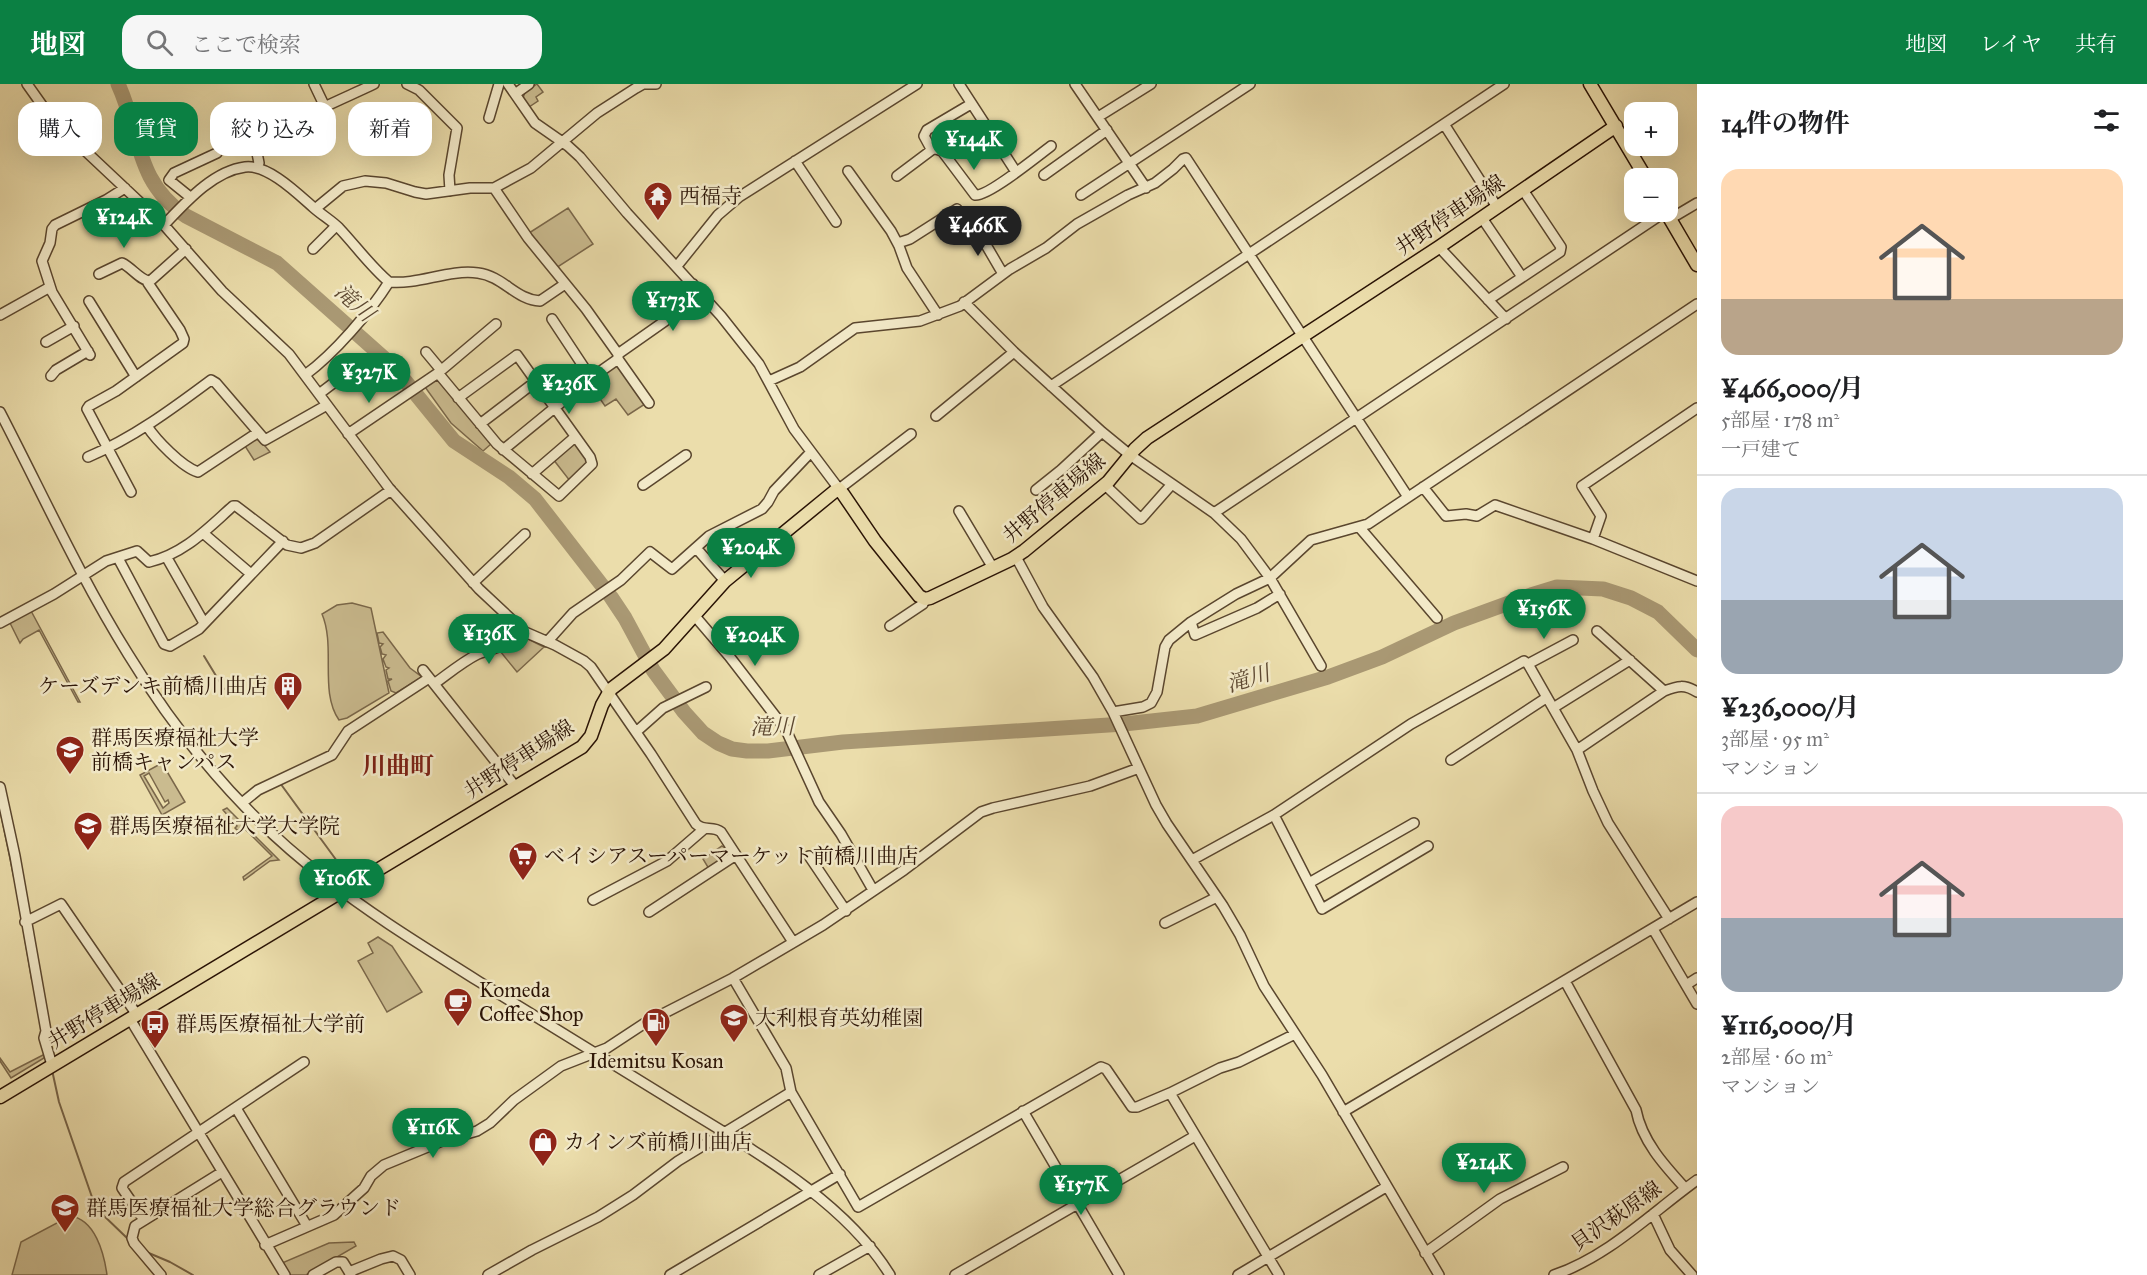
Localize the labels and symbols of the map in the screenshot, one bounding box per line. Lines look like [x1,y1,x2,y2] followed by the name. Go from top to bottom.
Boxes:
[932,120,1016,171] pin: ¥144K
[1391,169,1509,261] street label: 井野停車場線
[642,180,674,222] temple icon: 西福寺
[679,183,742,209] place label: 西福寺
[82,198,166,249] pin: ¥124K
[936,206,1020,257] pin: ¥466K
[329,278,382,328] water label: 滝川
[631,281,715,332] pin: ¥173K
[327,353,411,404] pin: ¥327K
[527,364,611,415] pin: ¥236K
[997,448,1111,548] street label: 井野停車場線
[709,528,793,579] pin: ¥204K
[1502,589,1586,640] pin: ¥156K
[447,614,531,665] pin: ¥136K
[713,616,797,667] pin: ¥204K
[1223,659,1275,698] water label: 滝川
[272,670,304,712] building icon: ケーズデンキ前橋川曲店
[38,673,267,699] place label: ケーズデンキ前橋川曲店
[750,713,796,740] water label: 滝川
[459,714,579,804] street label: 井野停車場線
[91,725,259,775] place label: 群馬医療福祉大学 前橋キャンパス
[54,734,86,776] school or university icon: 群馬医療福祉大学 前橋キャンパス
[362,751,434,781] district label: 川曲町
[72,810,104,852] school or university icon: 群馬医療福祉大学大学院
[109,813,340,839] place label: 群馬医療福祉大学大学院
[507,840,539,882] supermarket icon: ベイシアスーパーマーケット前橋川曲店
[544,843,918,869] place label: ベイシアスーパーマーケット前橋川曲店
[300,859,384,910] pin: ¥106K
[43,967,165,1055] street label: 井野停車場線
[479,977,584,1027] place label: Komeda Coffee Shop
[442,986,474,1028] cafe icon: Komeda Coffee Shop
[718,1002,750,1044] school or university icon: 大利根育英幼稚園
[755,1005,923,1031] place label: 大利根育英幼稚園
[640,1006,672,1048] fuel station icon: Idemitsu Kosan
[139,1008,171,1050] bus stop icon: 群馬医療福祉大学前
[176,1011,365,1037] place label: 群馬医療福祉大学前
[588,1048,724,1074] place label: Idemitsu Kosan
[391,1108,475,1159] pin: ¥116K
[527,1126,559,1168] shop icon: カインズ前橋川曲店
[564,1129,752,1155] place label: カインズ前橋川曲店
[1442,1143,1526,1194] pin: ¥214K
[1039,1165,1123,1216] pin: ¥157K
[1566,1175,1666,1257] street label: 貝沢萩原線
[49,1192,81,1234] school or university icon: 群馬医療福祉大学総合グラウンド
[86,1195,401,1221] place label: 群馬医療福祉大学総合グラウンド

